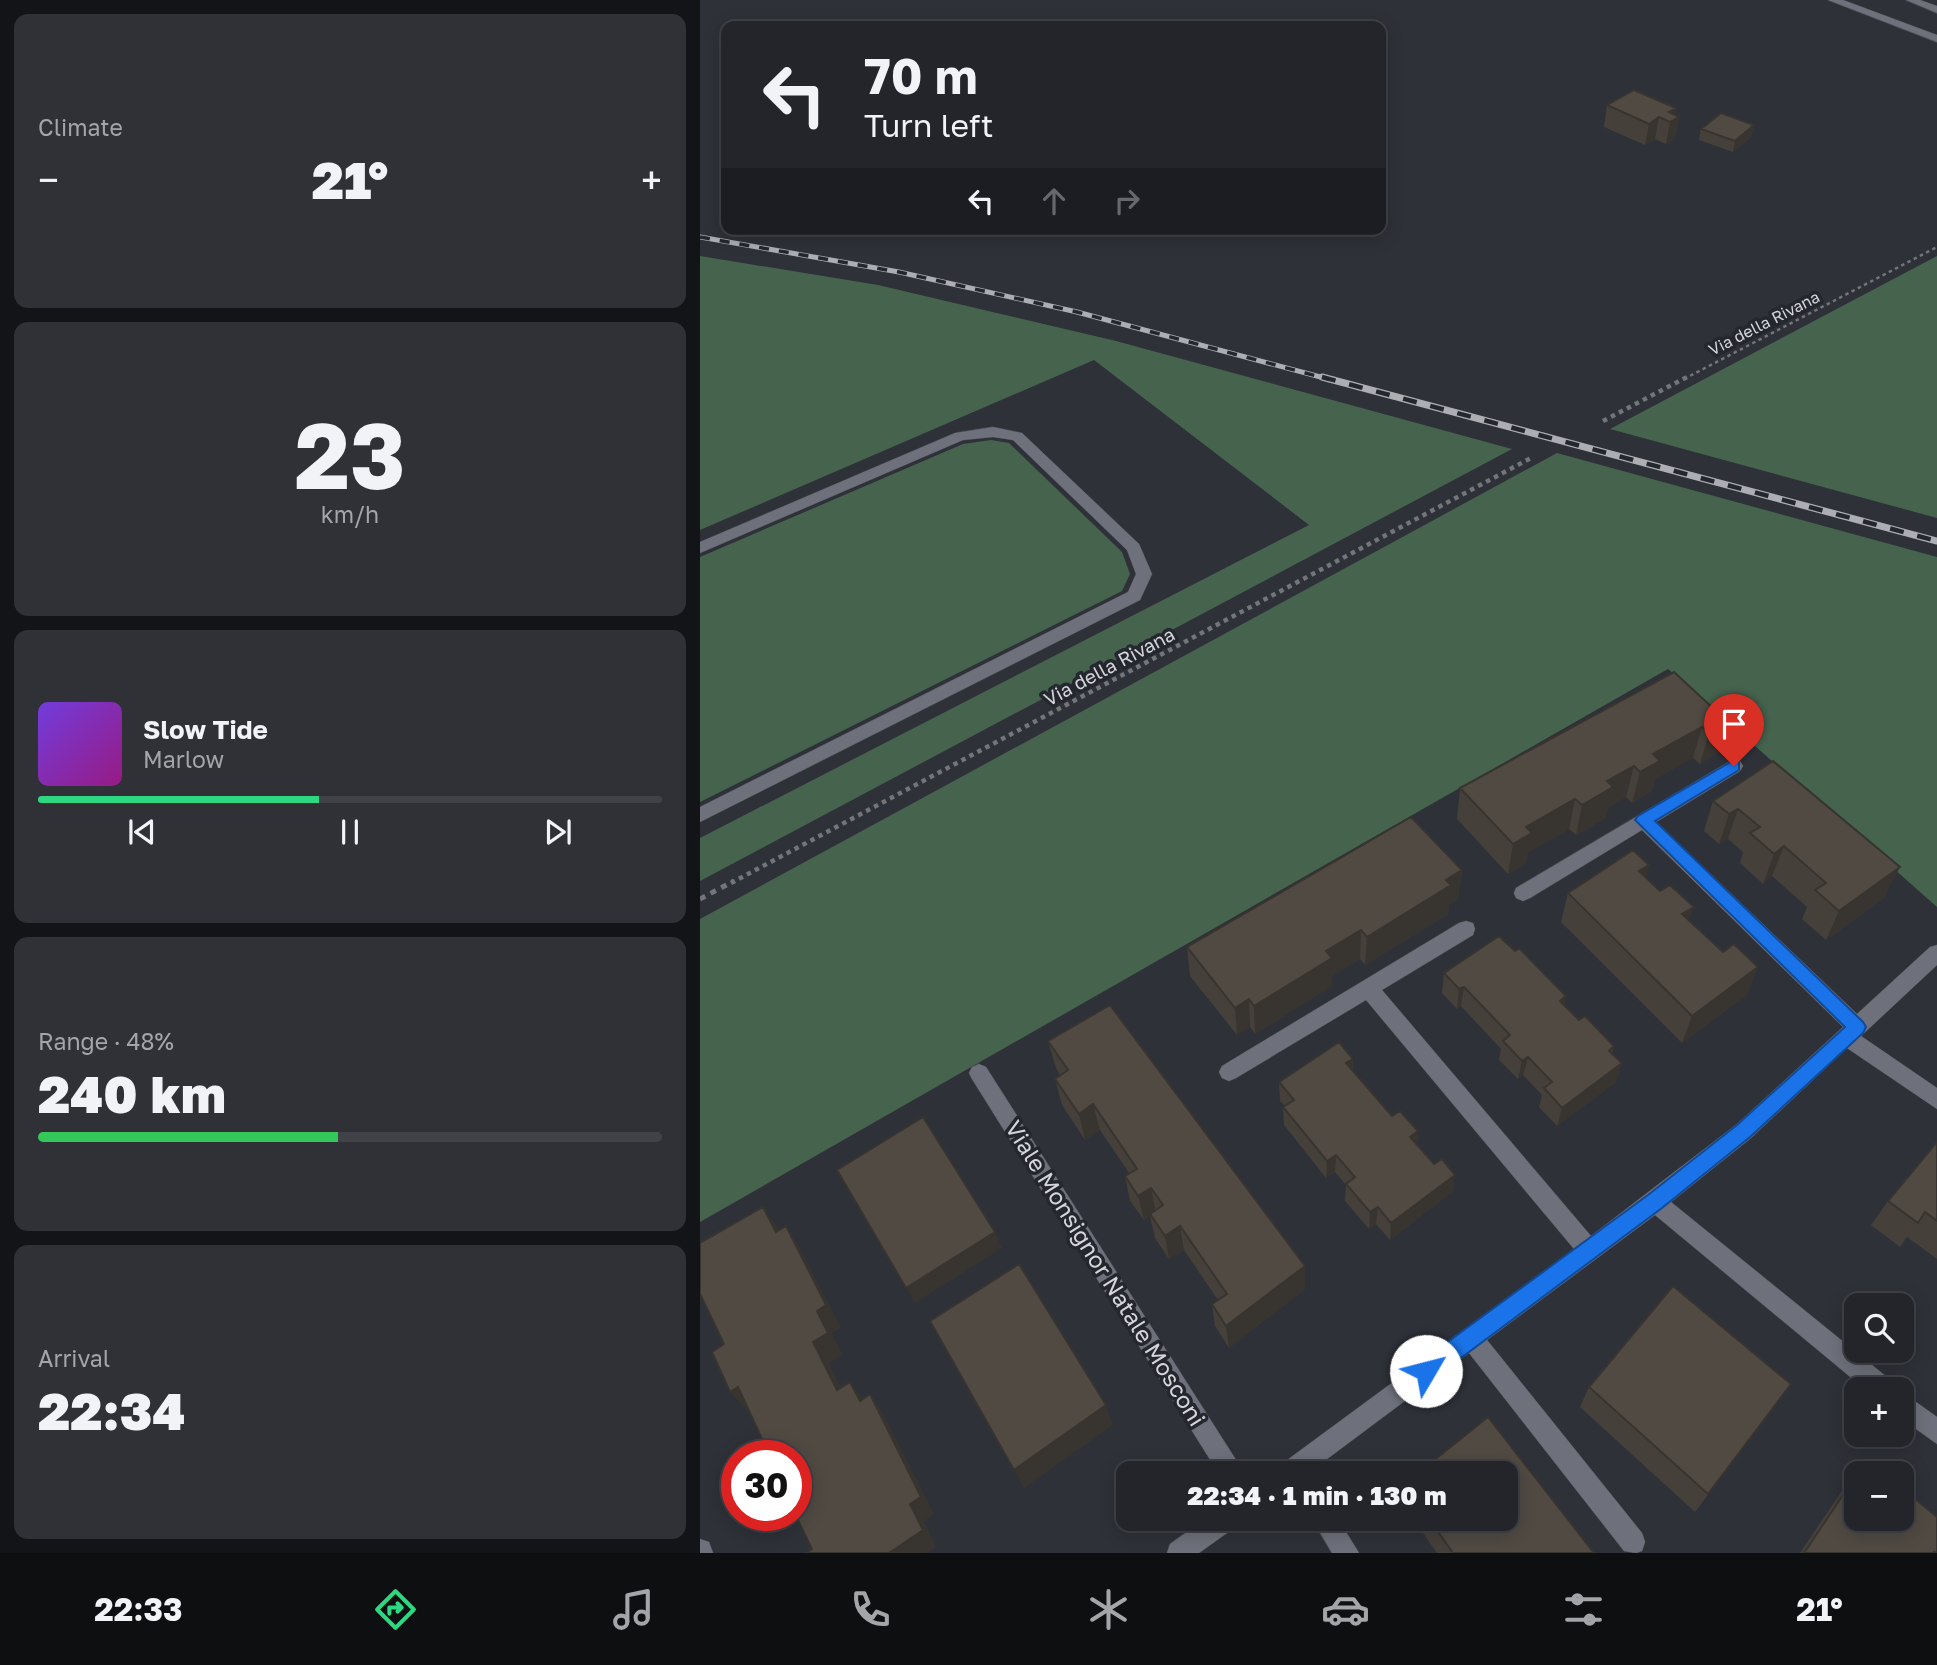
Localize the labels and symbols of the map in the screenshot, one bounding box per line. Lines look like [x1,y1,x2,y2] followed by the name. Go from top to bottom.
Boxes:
[1705,286,1823,360] street label: Via della Rivana
[1040,622,1178,710] street label: Via della Rivana
[1704,694,1764,766] pin
[1000,1115,1212,1431] street label: Viale Monsignor Natale Mosconi
[1389,1334,1463,1408] position arrow
[721,1440,812,1531] speed limit sign: 30

